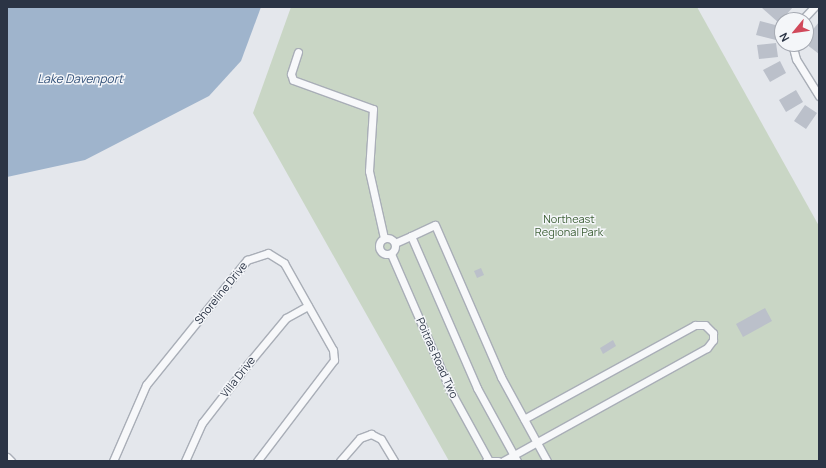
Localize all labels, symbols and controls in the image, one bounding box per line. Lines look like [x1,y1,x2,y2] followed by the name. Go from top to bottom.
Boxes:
[774,12,814,52] north arrow
[775,30,792,45] text: N
[37,72,123,86] water label: Lake Davenport
[535,213,603,239] park label: Northeast Regional Park
[192,259,250,327] street label: Shoreline Drive
[413,316,461,400] street label: Poitras Road Two
[218,354,258,400] street label: Villa Drive

